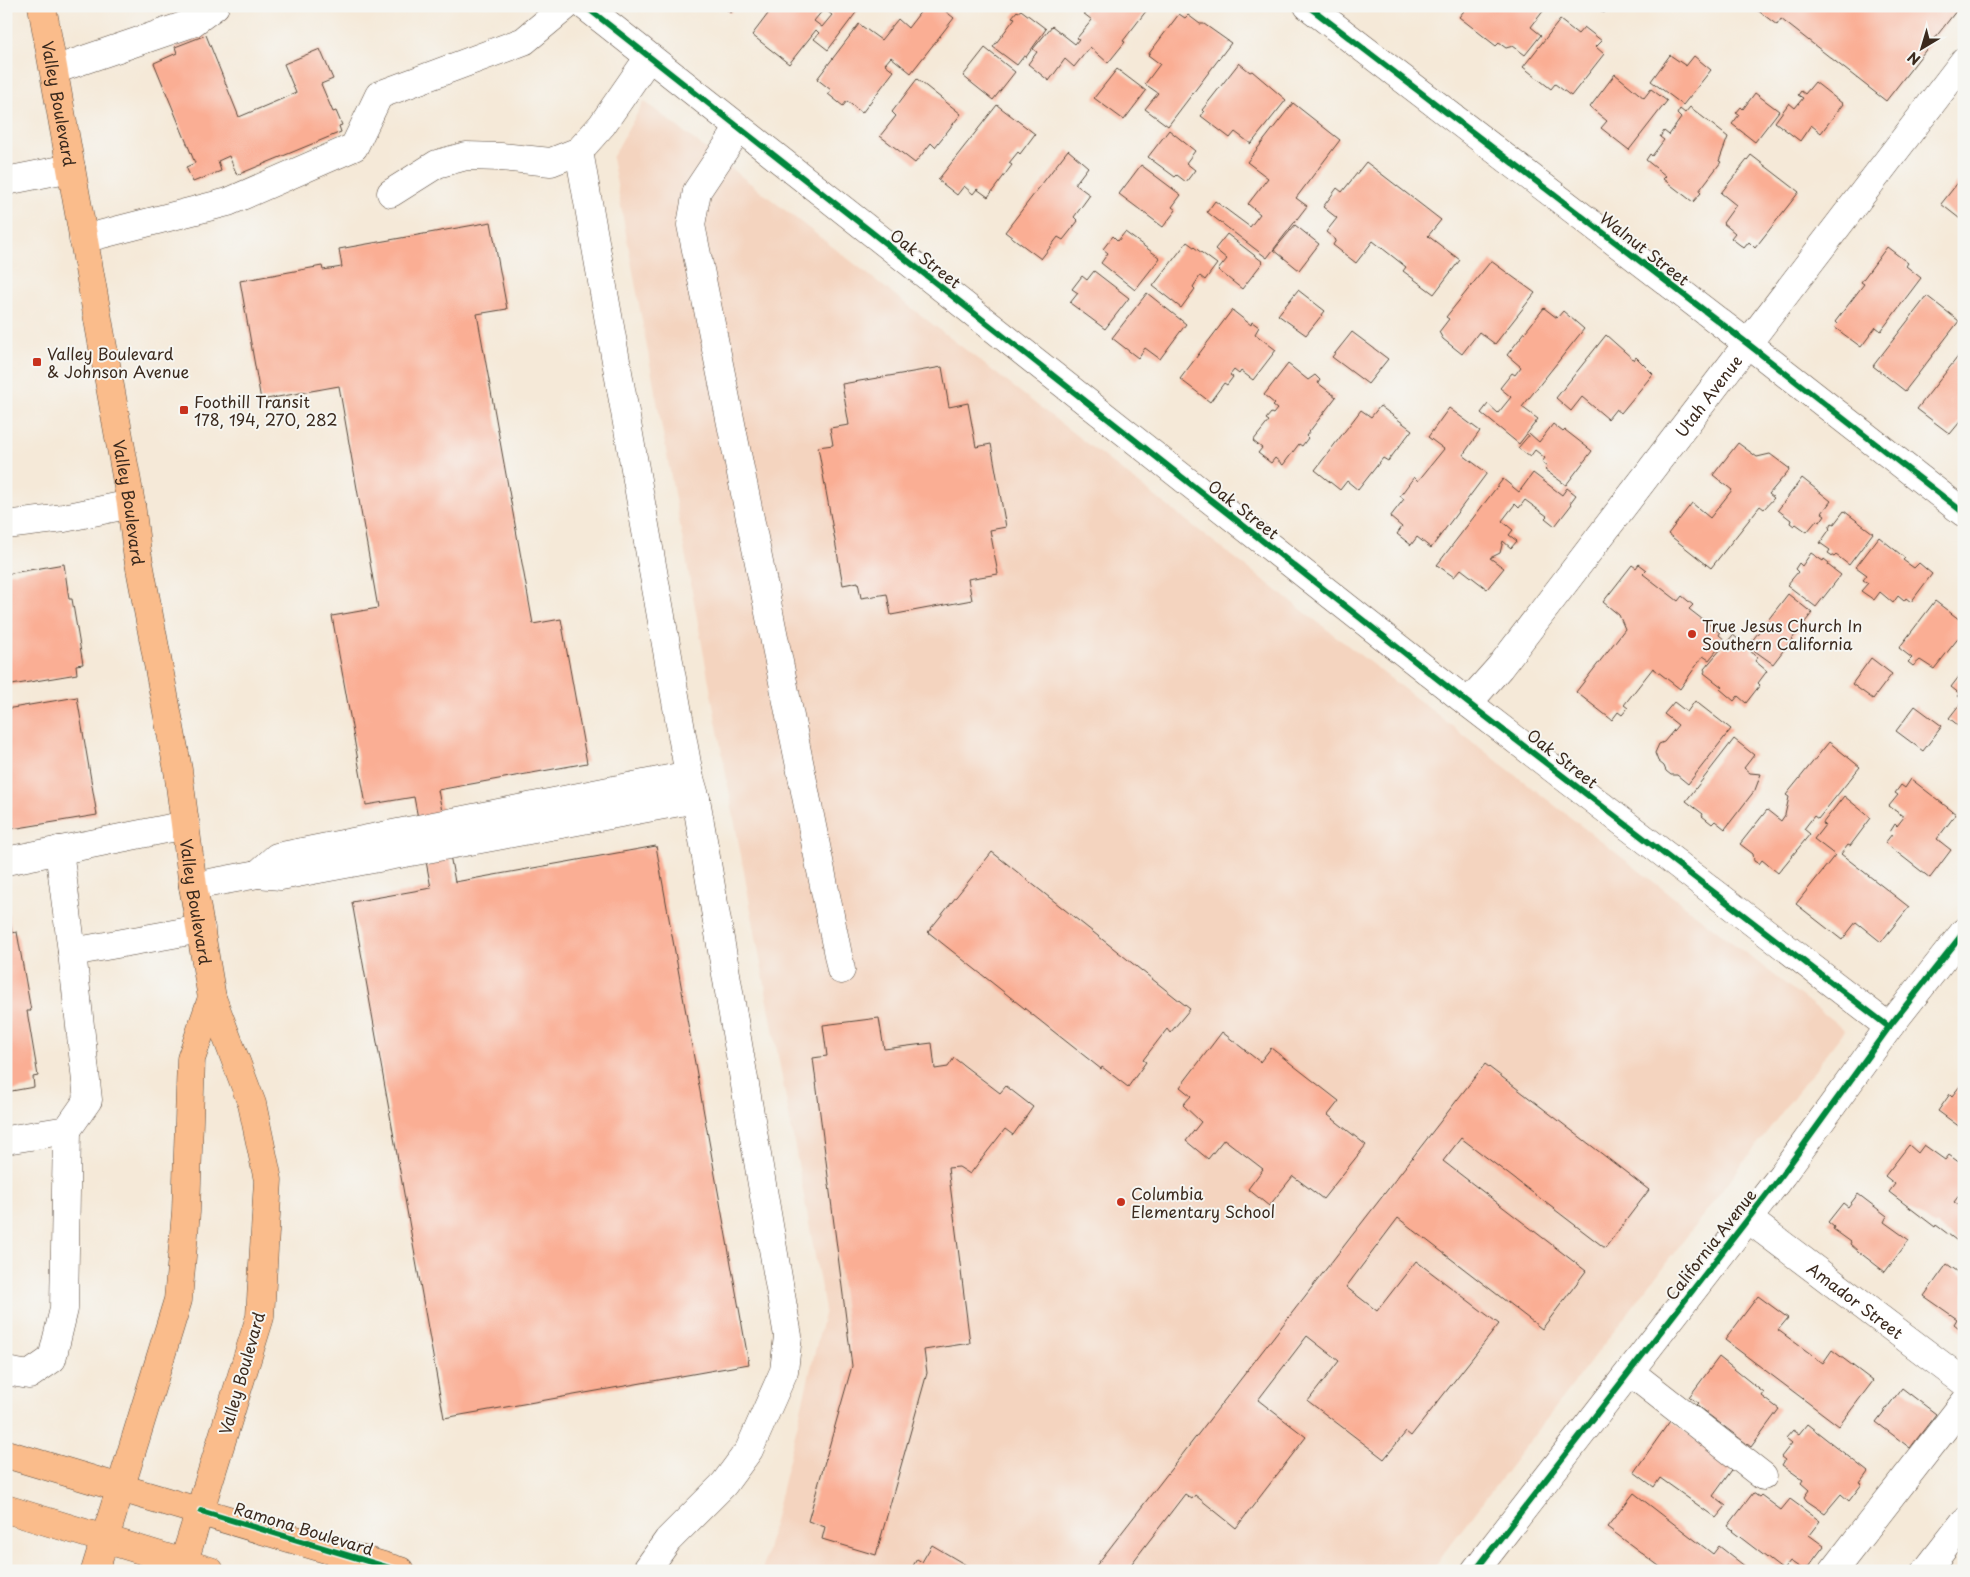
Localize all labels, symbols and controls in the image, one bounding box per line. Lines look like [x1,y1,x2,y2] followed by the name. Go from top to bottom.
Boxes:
[1898,22,1948,72] north arrow
[36,39,82,168] street label: Valley Boulevard
[1903,47,1925,70] text: N
[1595,205,1695,291] street label: Walnut Street
[885,223,967,294] street label: Oak Street
[47,341,190,383] place label: Valley Boulevard & Johnson Avenue
[1669,349,1747,442] street label: Utah Avenue
[31,356,43,368] marker: Valley Boulevard & Johnson Avenue
[194,389,338,431] place label: Foothill Transit 178, 194, 270, 282
[178,404,190,416] marker: Foothill Transit 178, 194, 270, 282
[108,438,151,567] street label: Valley Boulevard
[1203,474,1285,545] street label: Oak Street
[1702,613,1862,655] place label: True Jesus Church In Southern California
[1686,628,1698,640] marker: True Jesus Church In Southern California
[1522,723,1604,794] street label: Oak Street
[175,837,218,966] street label: Valley Boulevard
[1131,1181,1275,1223] place label: Columbia Elementary School
[1659,1183,1761,1305] street label: California Avenue
[1115,1196,1127,1208] marker: Columbia Elementary School
[1802,1256,1909,1344] street label: Amador Street
[212,1309,270,1437] street label: Valley Boulevard
[231,1495,377,1561] street label: Ramona Boulevard

